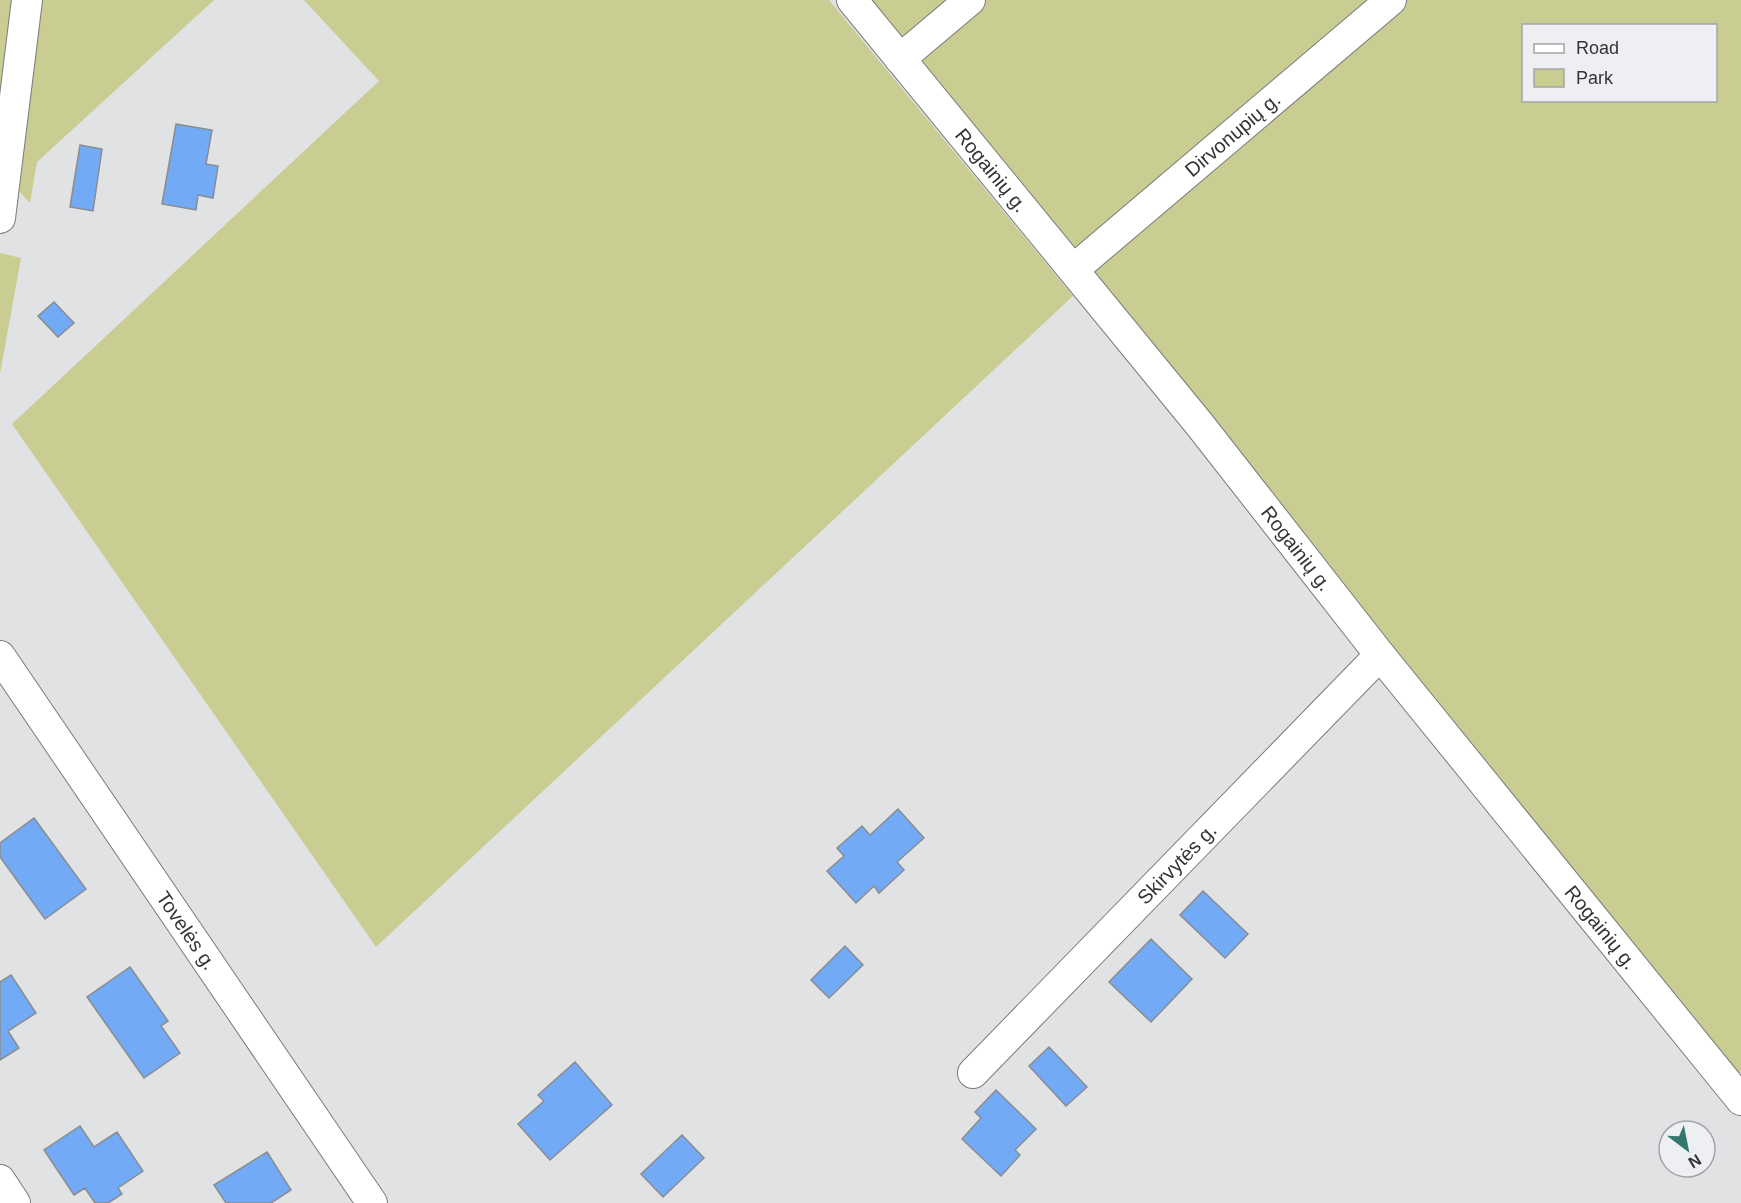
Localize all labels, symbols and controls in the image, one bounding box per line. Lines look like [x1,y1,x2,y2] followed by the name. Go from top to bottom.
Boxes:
[1522,24,1717,102] legend
[1576,38,1619,58] text: Road
[1576,68,1614,88] text: Park
[1181,88,1285,181] street label: Dirvonupių g.
[951,124,1032,216] street label: Rogainių g.
[1257,502,1336,595] street label: Rogainių g.
[1133,819,1221,909] street label: Skirvytės g.
[1560,881,1641,974] street label: Rogainių g.
[152,887,221,974] street label: Tovelės g.
[1657,1119,1717,1179] north arrow
[1685,1151,1704,1172] text: N

